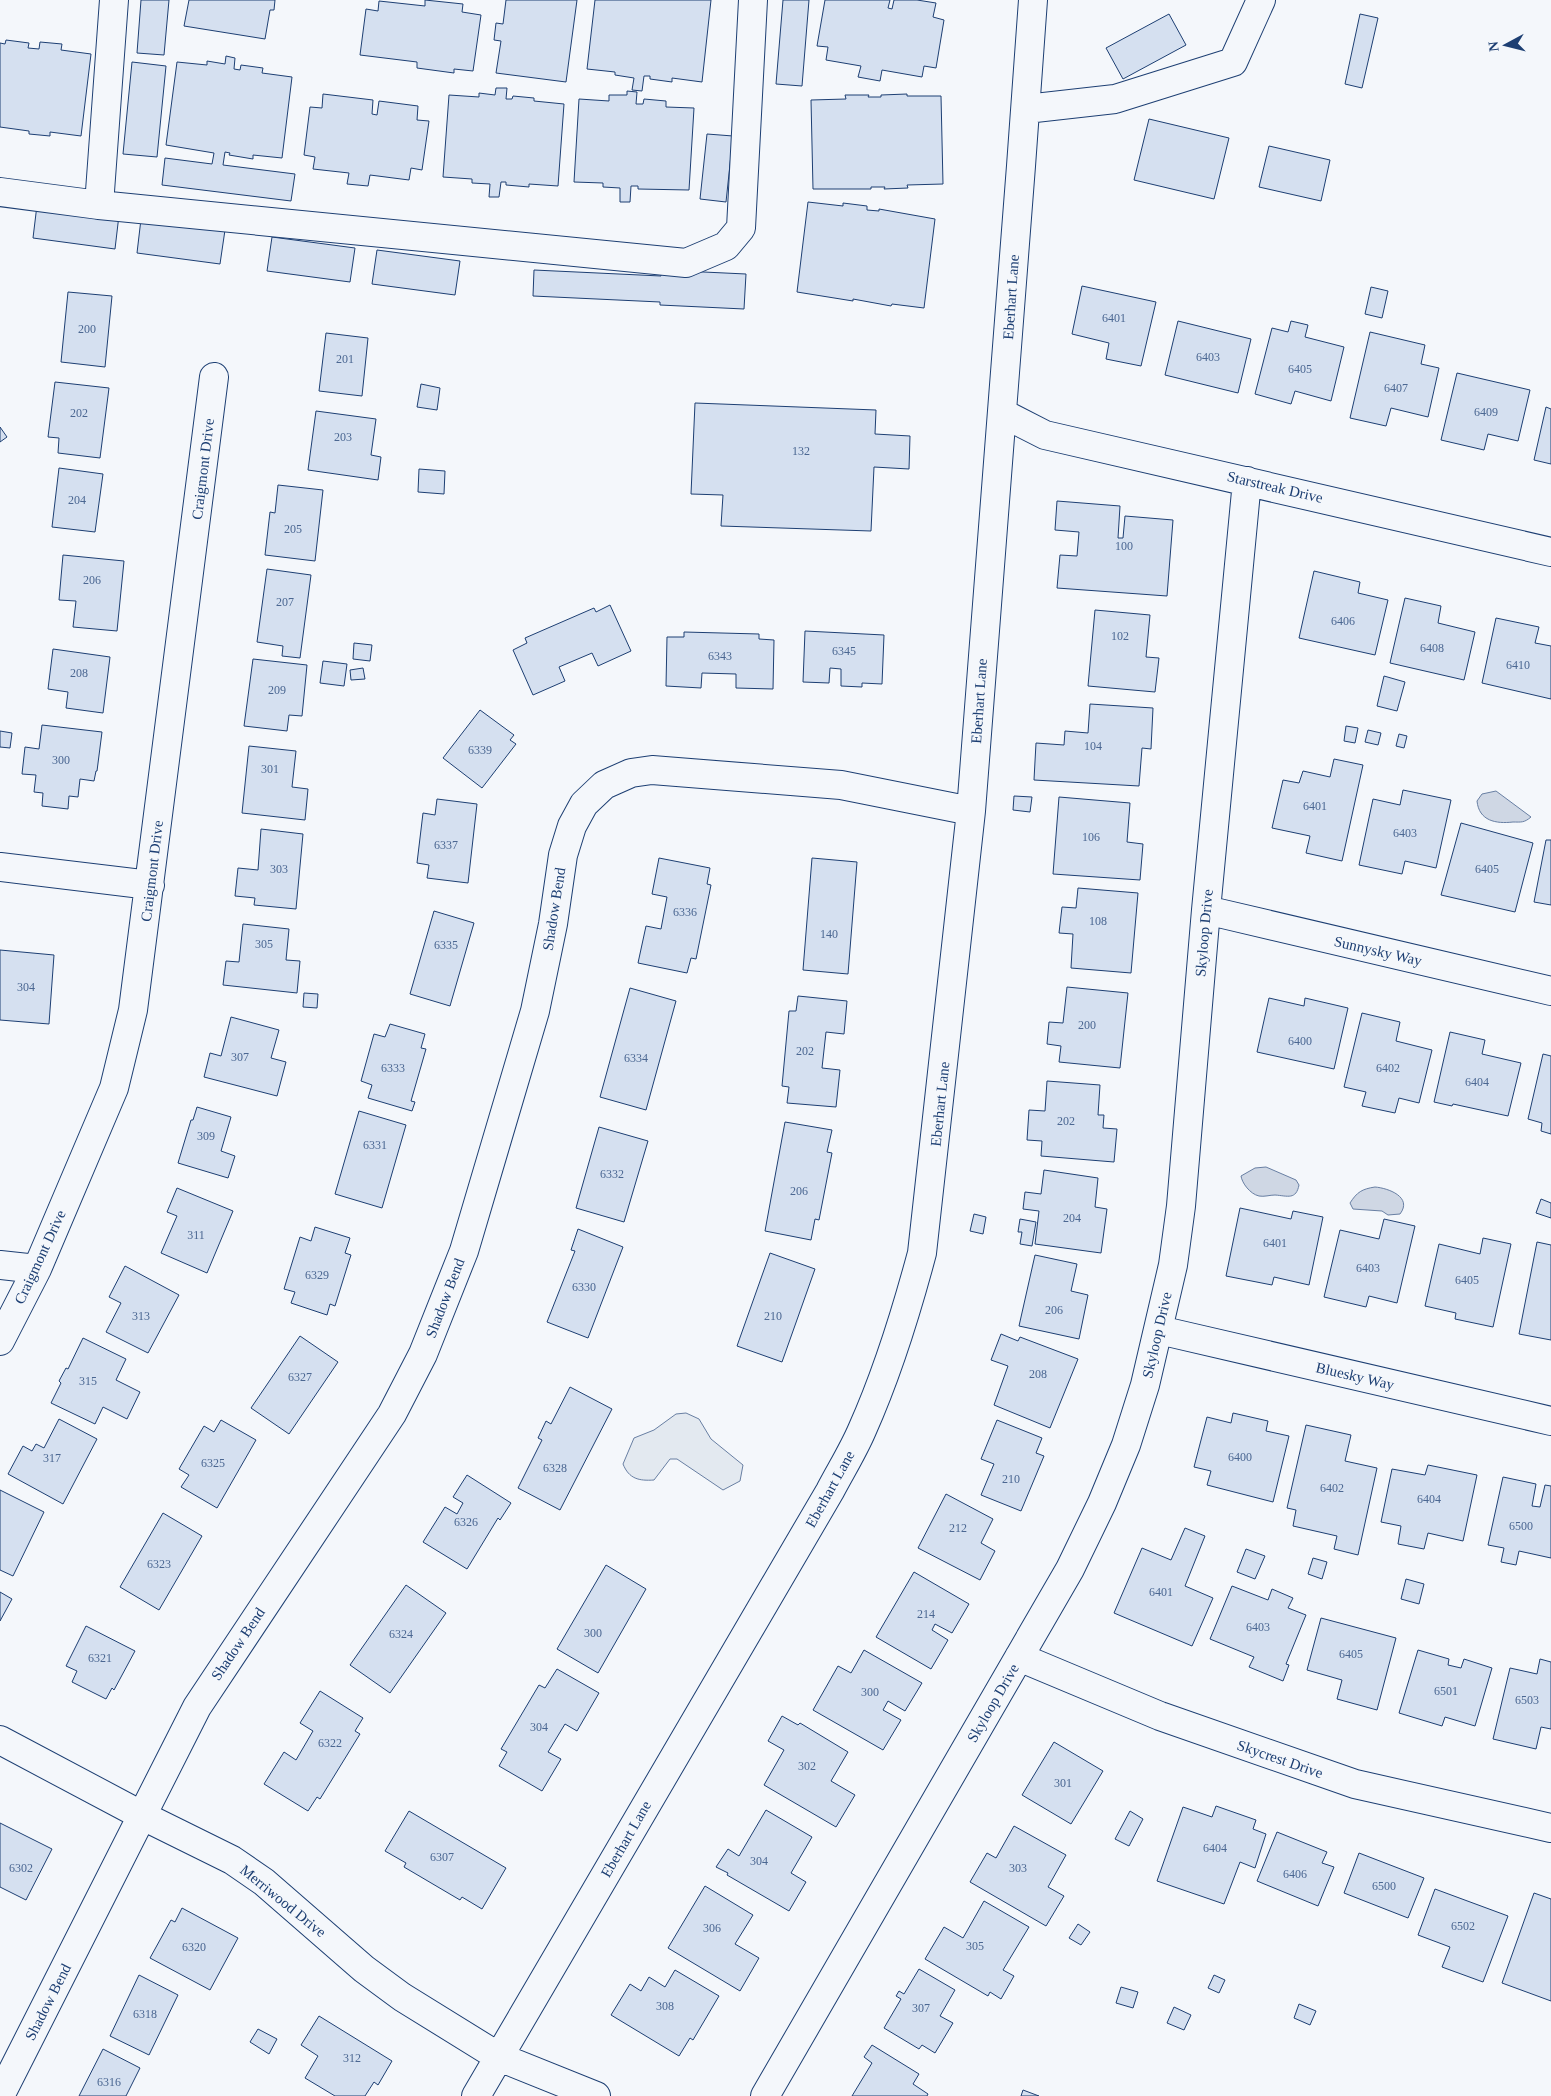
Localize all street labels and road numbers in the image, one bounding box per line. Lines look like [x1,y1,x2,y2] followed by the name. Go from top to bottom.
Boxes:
[1000,254,1022,340] street label: Eberhart Lane
[189,417,217,521] street label: Craigmont Drive
[1226,468,1325,506] street label: Starstreak Drive
[968,658,990,744] street label: Eberhart Lane
[138,819,166,923] street label: Craigmont Drive
[540,866,569,952] street label: Shadow Bend
[1192,888,1216,977] street label: Skyloop Drive
[1332,933,1424,969] street label: Sunnysky Way
[928,1060,952,1147] street label: Eberhart Lane
[11,1207,69,1307] street label: Craigmont Drive
[423,1256,468,1340] street label: Shadow Bend
[1139,1290,1175,1380] street label: Skyloop Drive
[1314,1359,1396,1393] street label: Bluesky Way
[802,1447,858,1530] street label: Eberhart Lane
[208,1604,268,1683] street label: Shadow Bend
[964,1661,1022,1745] street label: Skyloop Drive
[1235,1737,1325,1781] street label: Skycrest Drive
[598,1798,654,1880] street label: Eberhart Lane
[237,1862,329,1941] street label: Merriwood Drive
[22,1961,74,2043] street label: Shadow Bend

